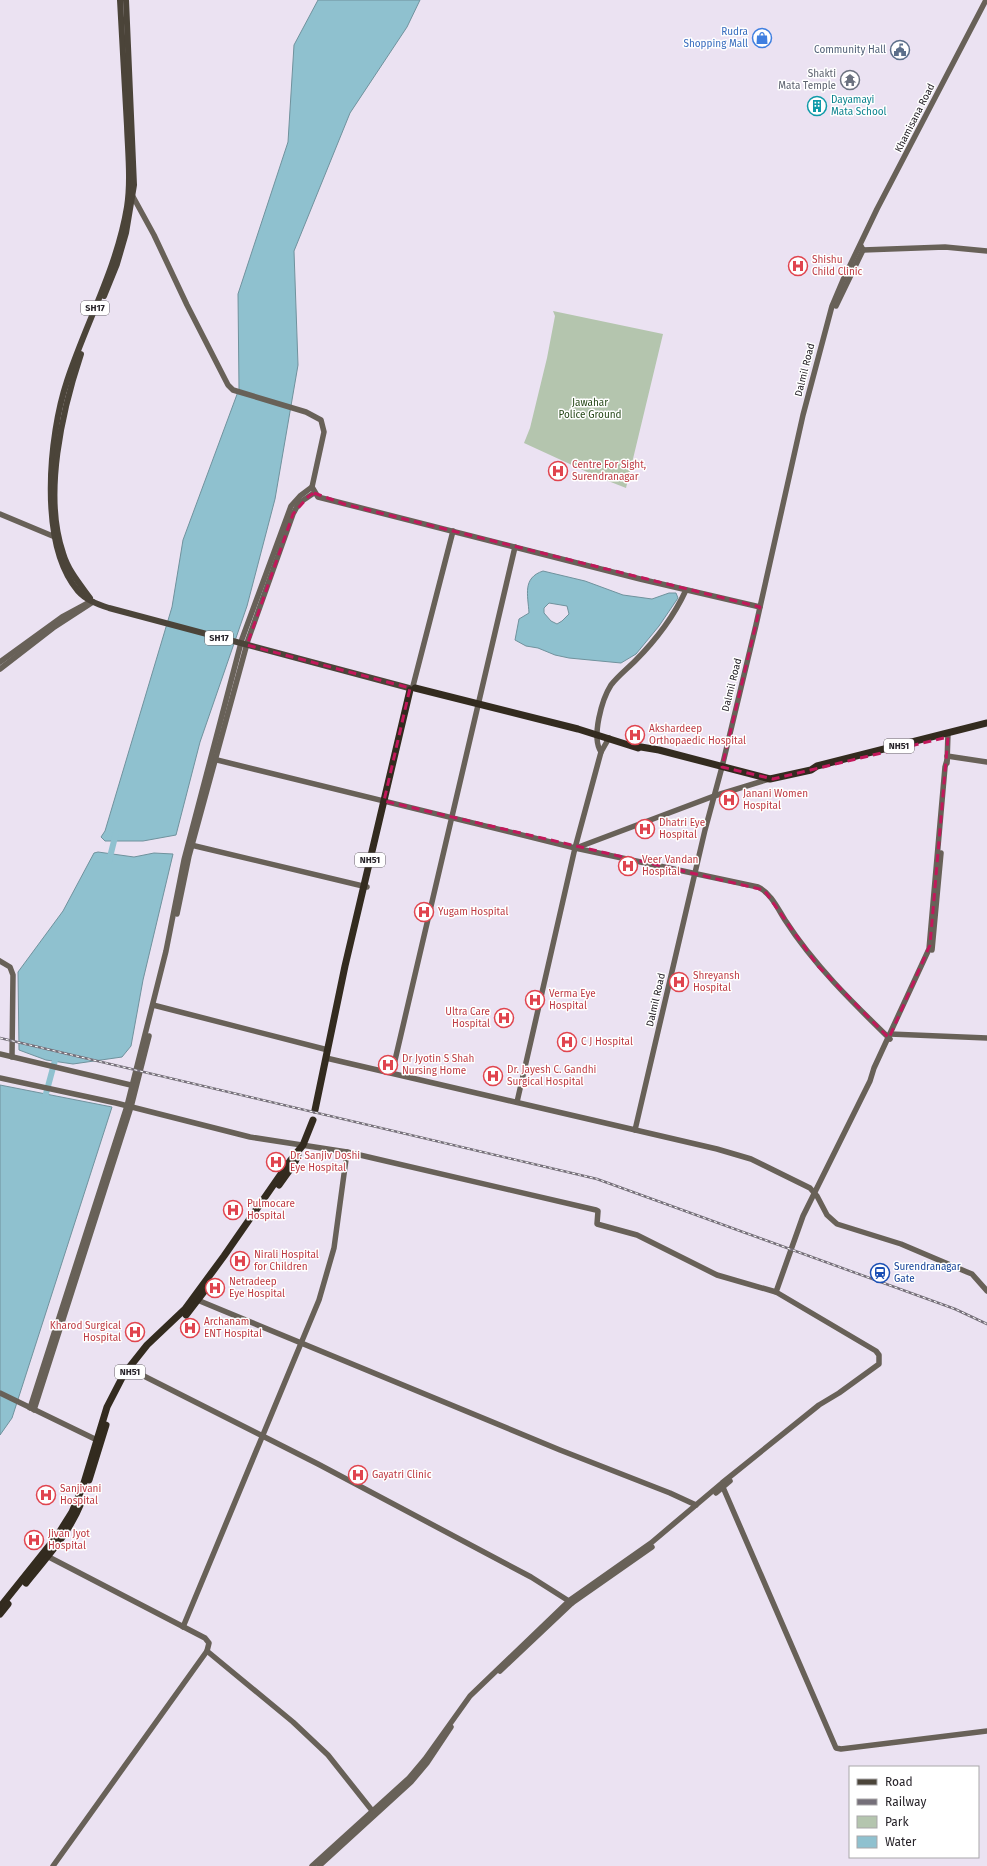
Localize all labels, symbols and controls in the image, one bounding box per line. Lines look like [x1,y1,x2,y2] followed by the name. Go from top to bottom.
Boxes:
[683,26,748,50] place label: Rudra Shopping Mall
[751,27,773,49] shop icon: Rudra Shopping Mall
[889,39,911,61] public building icon: Community Hall
[814,44,886,56] place label: Community Hall
[778,68,836,92] place label: Shakti Mata Temple
[839,69,861,91] temple icon: Shakti Mata Temple
[892,82,938,154] street label: Khamisana Road
[831,94,887,118] place label: Dayamayi Mata School
[806,95,828,117] building icon: Dayamayi Mata School
[812,254,863,278] place label: Shishu Child Clinic
[787,255,809,277] hospital icon: Shishu Child Clinic
[81,301,109,315] road number: SH17
[793,342,817,398] street label: Dalmil Road
[558,397,622,421] park label: Jawahar Police Ground
[572,459,646,483] place label: Centre For Sight, Surendranagar
[547,460,569,482] hospital icon: Centre For Sight, Surendranagar
[205,631,233,645] road number: SH17
[720,657,744,713] street label: Dalmil Road
[649,723,746,747] place label: Akshardeep Orthopaedic Hospital
[624,724,646,746] hospital icon: Akshardeep Orthopaedic Hospital
[884,739,914,753] road number: NH51
[743,788,808,812] place label: Janani Women Hospital
[718,789,740,811] hospital icon: Janani Women Hospital
[659,817,705,841] place label: Dhatri Eye Hospital
[634,818,656,840] hospital icon: Dhatri Eye Hospital
[355,853,385,867] road number: NH51
[642,854,698,878] place label: Veer Vandan Hospital
[617,855,639,877] hospital icon: Veer Vandan Hospital
[413,901,435,923] hospital icon: Yugam Hospital
[438,906,508,918] place label: Yugam Hospital
[693,970,740,994] place label: Shreyansh Hospital
[668,971,690,993] hospital icon: Shreyansh Hospital
[644,972,668,1028] street label: Dalmil Road
[549,988,596,1012] place label: Verma Eye Hospital
[524,989,546,1011] hospital icon: Verma Eye Hospital
[445,1006,490,1030] place label: Ultra Care Hospital
[493,1007,515,1029] hospital icon: Ultra Care Hospital
[556,1031,578,1053] hospital icon: C J Hospital
[581,1036,633,1048] place label: C J Hospital
[402,1053,474,1077] place label: Dr Jyotin S Shah Nursing Home
[377,1054,399,1076] hospital icon: Dr Jyotin S Shah Nursing Home
[507,1064,596,1088] place label: Dr. Jayesh C. Gandhi Surgical Hospital
[482,1065,504,1087] hospital icon: Dr. Jayesh C. Gandhi Surgical Hospital
[290,1150,360,1174] place label: Dr. Sanjiv Doshi Eye Hospital
[265,1151,287,1173] hospital icon: Dr. Sanjiv Doshi Eye Hospital
[247,1198,295,1222] place label: Pulmocare Hospital
[222,1199,244,1221] hospital icon: Pulmocare Hospital
[254,1249,319,1273] place label: Nirali Hospital for Children
[229,1250,251,1272] hospital icon: Nirali Hospital for Children
[894,1261,961,1285] place label: Surendranagar Gate
[869,1262,891,1284] station icon: Surendranagar Gate
[229,1276,285,1300] place label: Netradeep Eye Hospital
[204,1277,226,1299] hospital icon: Netradeep Eye Hospital
[204,1316,262,1340] place label: Archanam ENT Hospital
[179,1317,201,1339] hospital icon: Archanam ENT Hospital
[50,1320,121,1344] place label: Kharod Surgical Hospital
[124,1321,146,1343] hospital icon: Kharod Surgical Hospital
[115,1365,145,1379] road number: NH51
[347,1464,369,1486] hospital icon: Gayatri Clinic
[372,1469,432,1481] place label: Gayatri Clinic
[60,1483,101,1507] place label: Sanjivani Hospital
[35,1484,57,1506] hospital icon: Sanjivani Hospital
[48,1528,90,1552] place label: Jivan Jyot Hospital
[23,1529,45,1551] hospital icon: Jivan Jyot Hospital
[849,1766,979,1858] legend
[885,1775,913,1789] text: Road
[885,1795,926,1809] text: Railway
[885,1815,909,1829] text: Park
[885,1835,917,1849] text: Water

